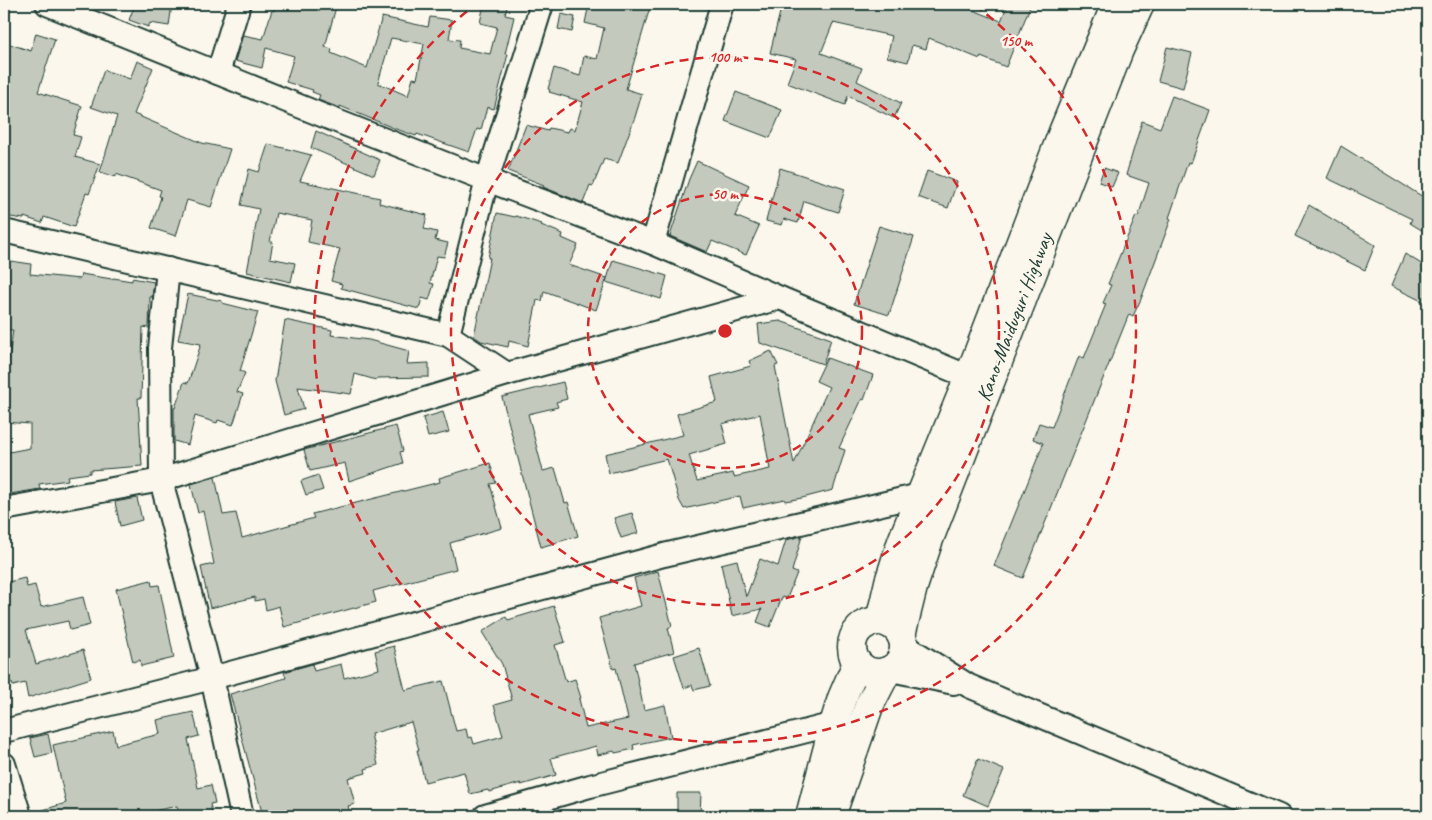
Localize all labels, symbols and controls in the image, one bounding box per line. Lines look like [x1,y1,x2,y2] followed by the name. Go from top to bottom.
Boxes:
[1000,32,1034,51] text: 150 m
[709,48,743,67] text: 100 m
[712,185,739,204] text: 50 m
[970,228,1059,405] street label: Kano-Maiduguri Highway
[716,322,734,340] centre of rings

